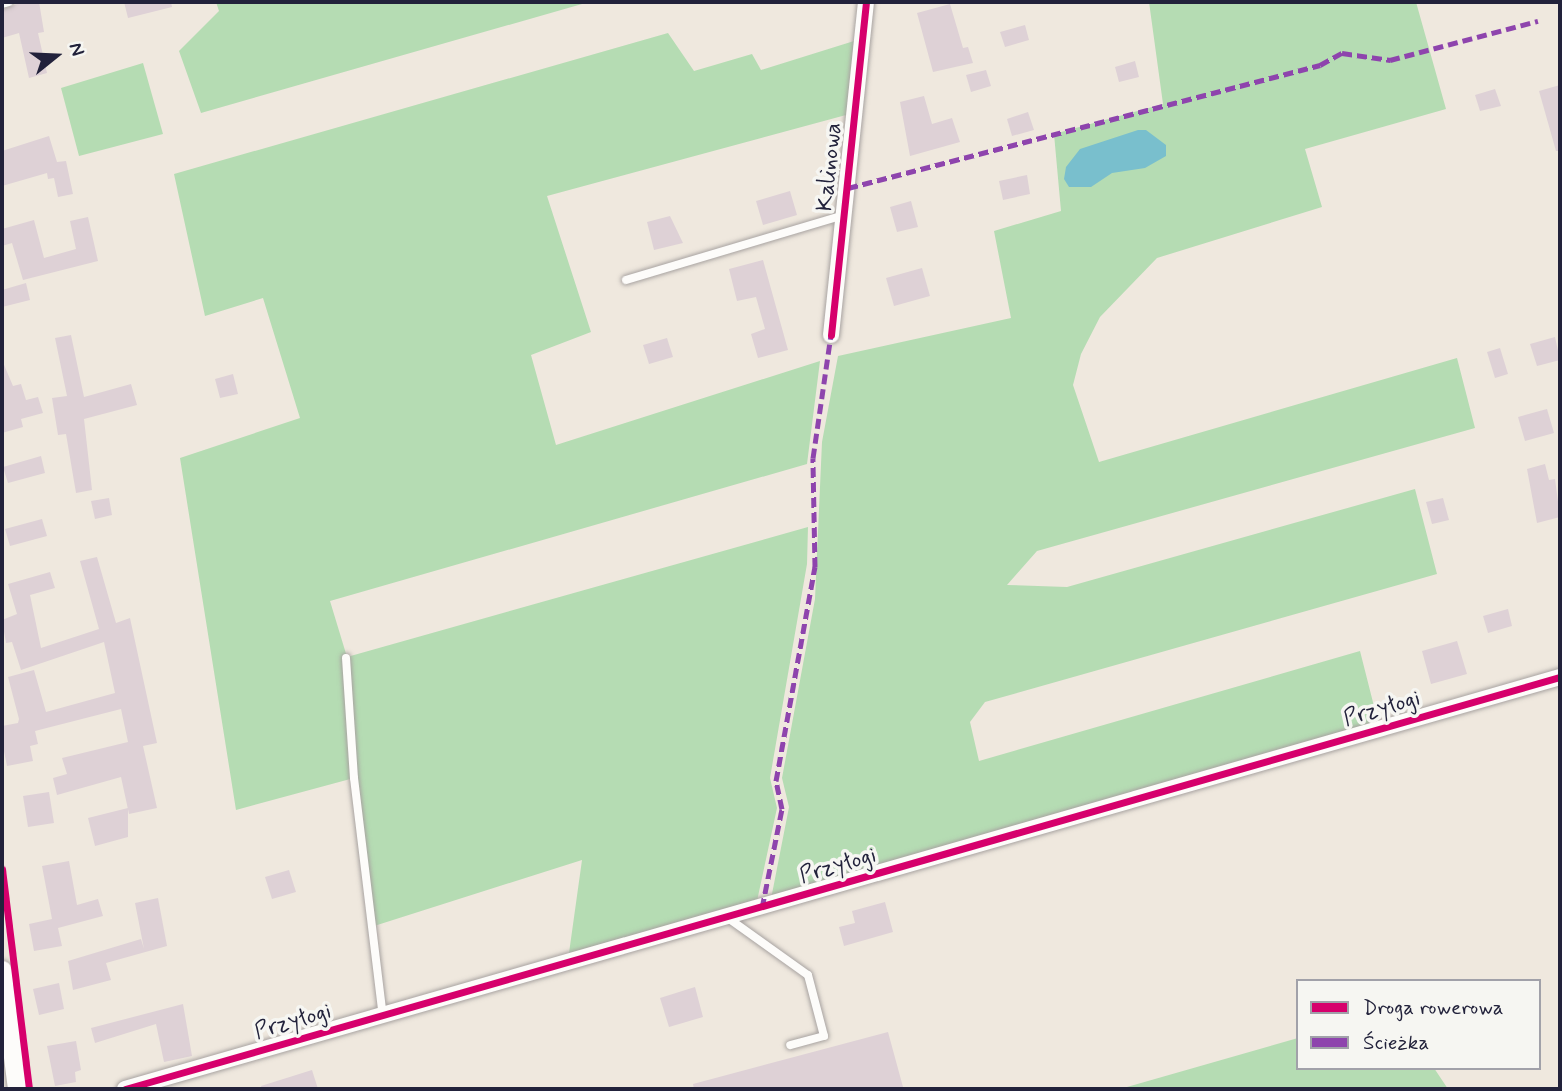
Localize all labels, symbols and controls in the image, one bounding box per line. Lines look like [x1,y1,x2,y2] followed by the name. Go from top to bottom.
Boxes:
[21,21,91,91] north arrow
[63,39,90,59] text: N
[812,121,848,213] street label: Kalinowa
[1340,685,1424,733] street label: Przyłogi
[796,842,880,890] street label: Przyłogi
[1296,979,1541,1070] legend
[1363,994,1504,1022] text: Droga rowerowa
[251,998,335,1046] street label: Przyłogi
[1363,1029,1429,1057] text: Ścieżka

